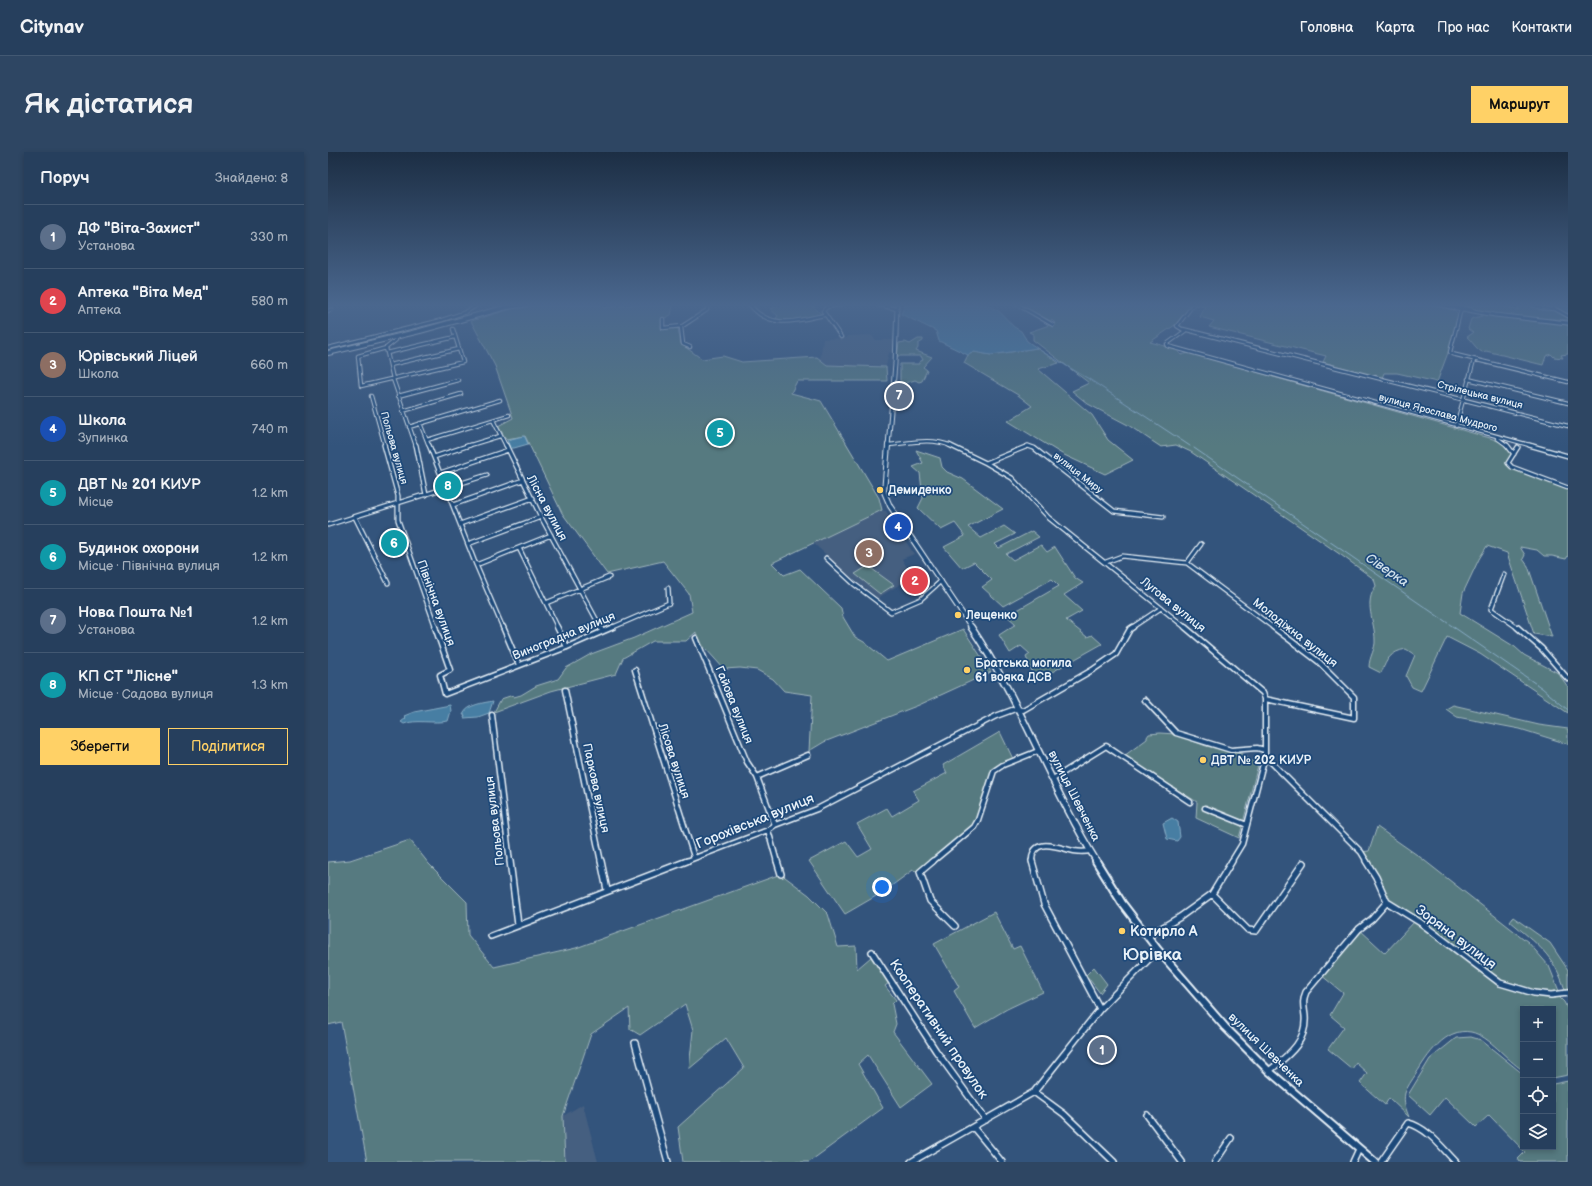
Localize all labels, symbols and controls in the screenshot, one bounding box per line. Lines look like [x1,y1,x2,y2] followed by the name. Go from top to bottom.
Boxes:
[20,16,84,39] text: Citynav
[1300,19,1353,36] text: Головна
[1375,19,1415,36] text: Карта
[1437,19,1489,36] text: Про нас
[1511,19,1572,36] text: Контакти
[1471,86,1568,123] button: Маршрут
[24,88,193,121] text: Як дістатися
[40,168,90,188] text: Поруч
[215,170,288,186] text: Знайдено: 8
[78,219,200,238] text: ДФ "Віта-Захист"
[50,229,56,245] text: 1
[250,229,288,245] text: 330 m
[78,238,135,254] text: Установа
[78,283,208,302] text: Аптека "Віта Мед"
[49,293,57,309] text: 2
[251,293,288,309] text: 580 m
[78,302,121,318] text: Аптека
[78,347,198,366] text: Юрівський Ліцей
[49,357,57,373] text: 3
[250,357,288,373] text: 660 m
[78,366,119,382] text: Школа
[1436,379,1525,412] street label: Стрілецька вулиця
[886,381,912,411] pin: 7
[1377,391,1499,435] street label: вулиця Ярослава Мудрого
[378,410,410,486] street label: Польова вулиця
[78,411,126,430] text: Школа
[707,418,733,448] pin: 5
[49,421,57,437] text: 4
[252,421,288,437] text: 740 m
[78,430,128,446] text: Зупинка
[1051,450,1105,496] street label: вулиця Миру
[435,471,461,501] pin: 8
[523,472,571,544] street label: Лісна вулиця
[78,475,201,494] text: ДВТ № 201 КИУР
[888,483,952,498] place label: Демиденко
[49,485,57,501] text: 5
[252,485,288,501] text: 1.2 km
[875,485,885,495] marker: Демиденко
[78,494,113,510] text: Місце
[885,512,911,542] pin: 4
[381,528,407,558] pin: 6
[856,538,882,568] pin: 3
[78,539,199,558] text: Будинок охорони
[49,549,57,565] text: 6
[252,549,288,565] text: 1.2 km
[1363,550,1412,590] water label: Сіверка
[78,558,220,574] text: Місце · Північна вулиця
[414,558,459,648] street label: Північна вулиця
[902,566,928,596] pin: 2
[1137,574,1209,636] street label: Лугова вулиця
[1250,595,1341,671] street label: Молодіжна вулиця
[78,603,193,622] text: Нова Пошта №1
[510,608,618,663] street label: Виноградна вулиця
[965,608,1017,623] place label: Лещенко
[953,610,963,620] marker: Лещенко
[49,613,57,629] text: 7
[252,613,288,629] text: 1.2 km
[78,622,135,638] text: Установа
[975,656,1073,685] place label: Братська могила 61 вояка ДСВ
[712,664,757,746] street label: Гайова вулиця
[962,665,972,675] marker: Братська могила 61 вояка ДСВ
[78,667,178,686] text: КП СТ "Лісне"
[49,677,57,693] text: 8
[252,677,288,693] text: 1.3 km
[78,686,213,702] text: Місце · Садова вулиця
[654,720,693,801] street label: Лісова вулиця
[40,728,160,765] button: Зберегти
[168,728,288,765] button: Поділитися
[579,742,613,834] street label: Паркова вулиця
[1045,748,1103,844] street label: вулиця Шевченка
[1211,753,1312,768] place label: ДВТ № 202 КИУР
[1198,755,1208,765] marker: ДВТ № 202 КИУР
[482,775,508,866] street label: Польова вулиця
[693,789,817,852] street label: Горохівська вулиця
[872,877,892,897] your location
[1412,901,1500,973] street label: Зоряна вулиця
[1130,923,1198,940] place label: Котирло А
[1117,926,1127,936] marker: Котирло А
[1122,945,1182,965] district label: Юрівка
[886,956,992,1102] street label: Кооперативний провулок
[1520,1006,1556,1150] map controls
[1520,1006,1556,1042] button: +
[1225,1010,1307,1090] street label: вулиця Шевченка
[1089,1035,1115,1065] pin: 1
[1520,1042,1556,1078] button: −
[1520,1078,1556,1114] button: locate
[1520,1114,1556,1150] button: layers

